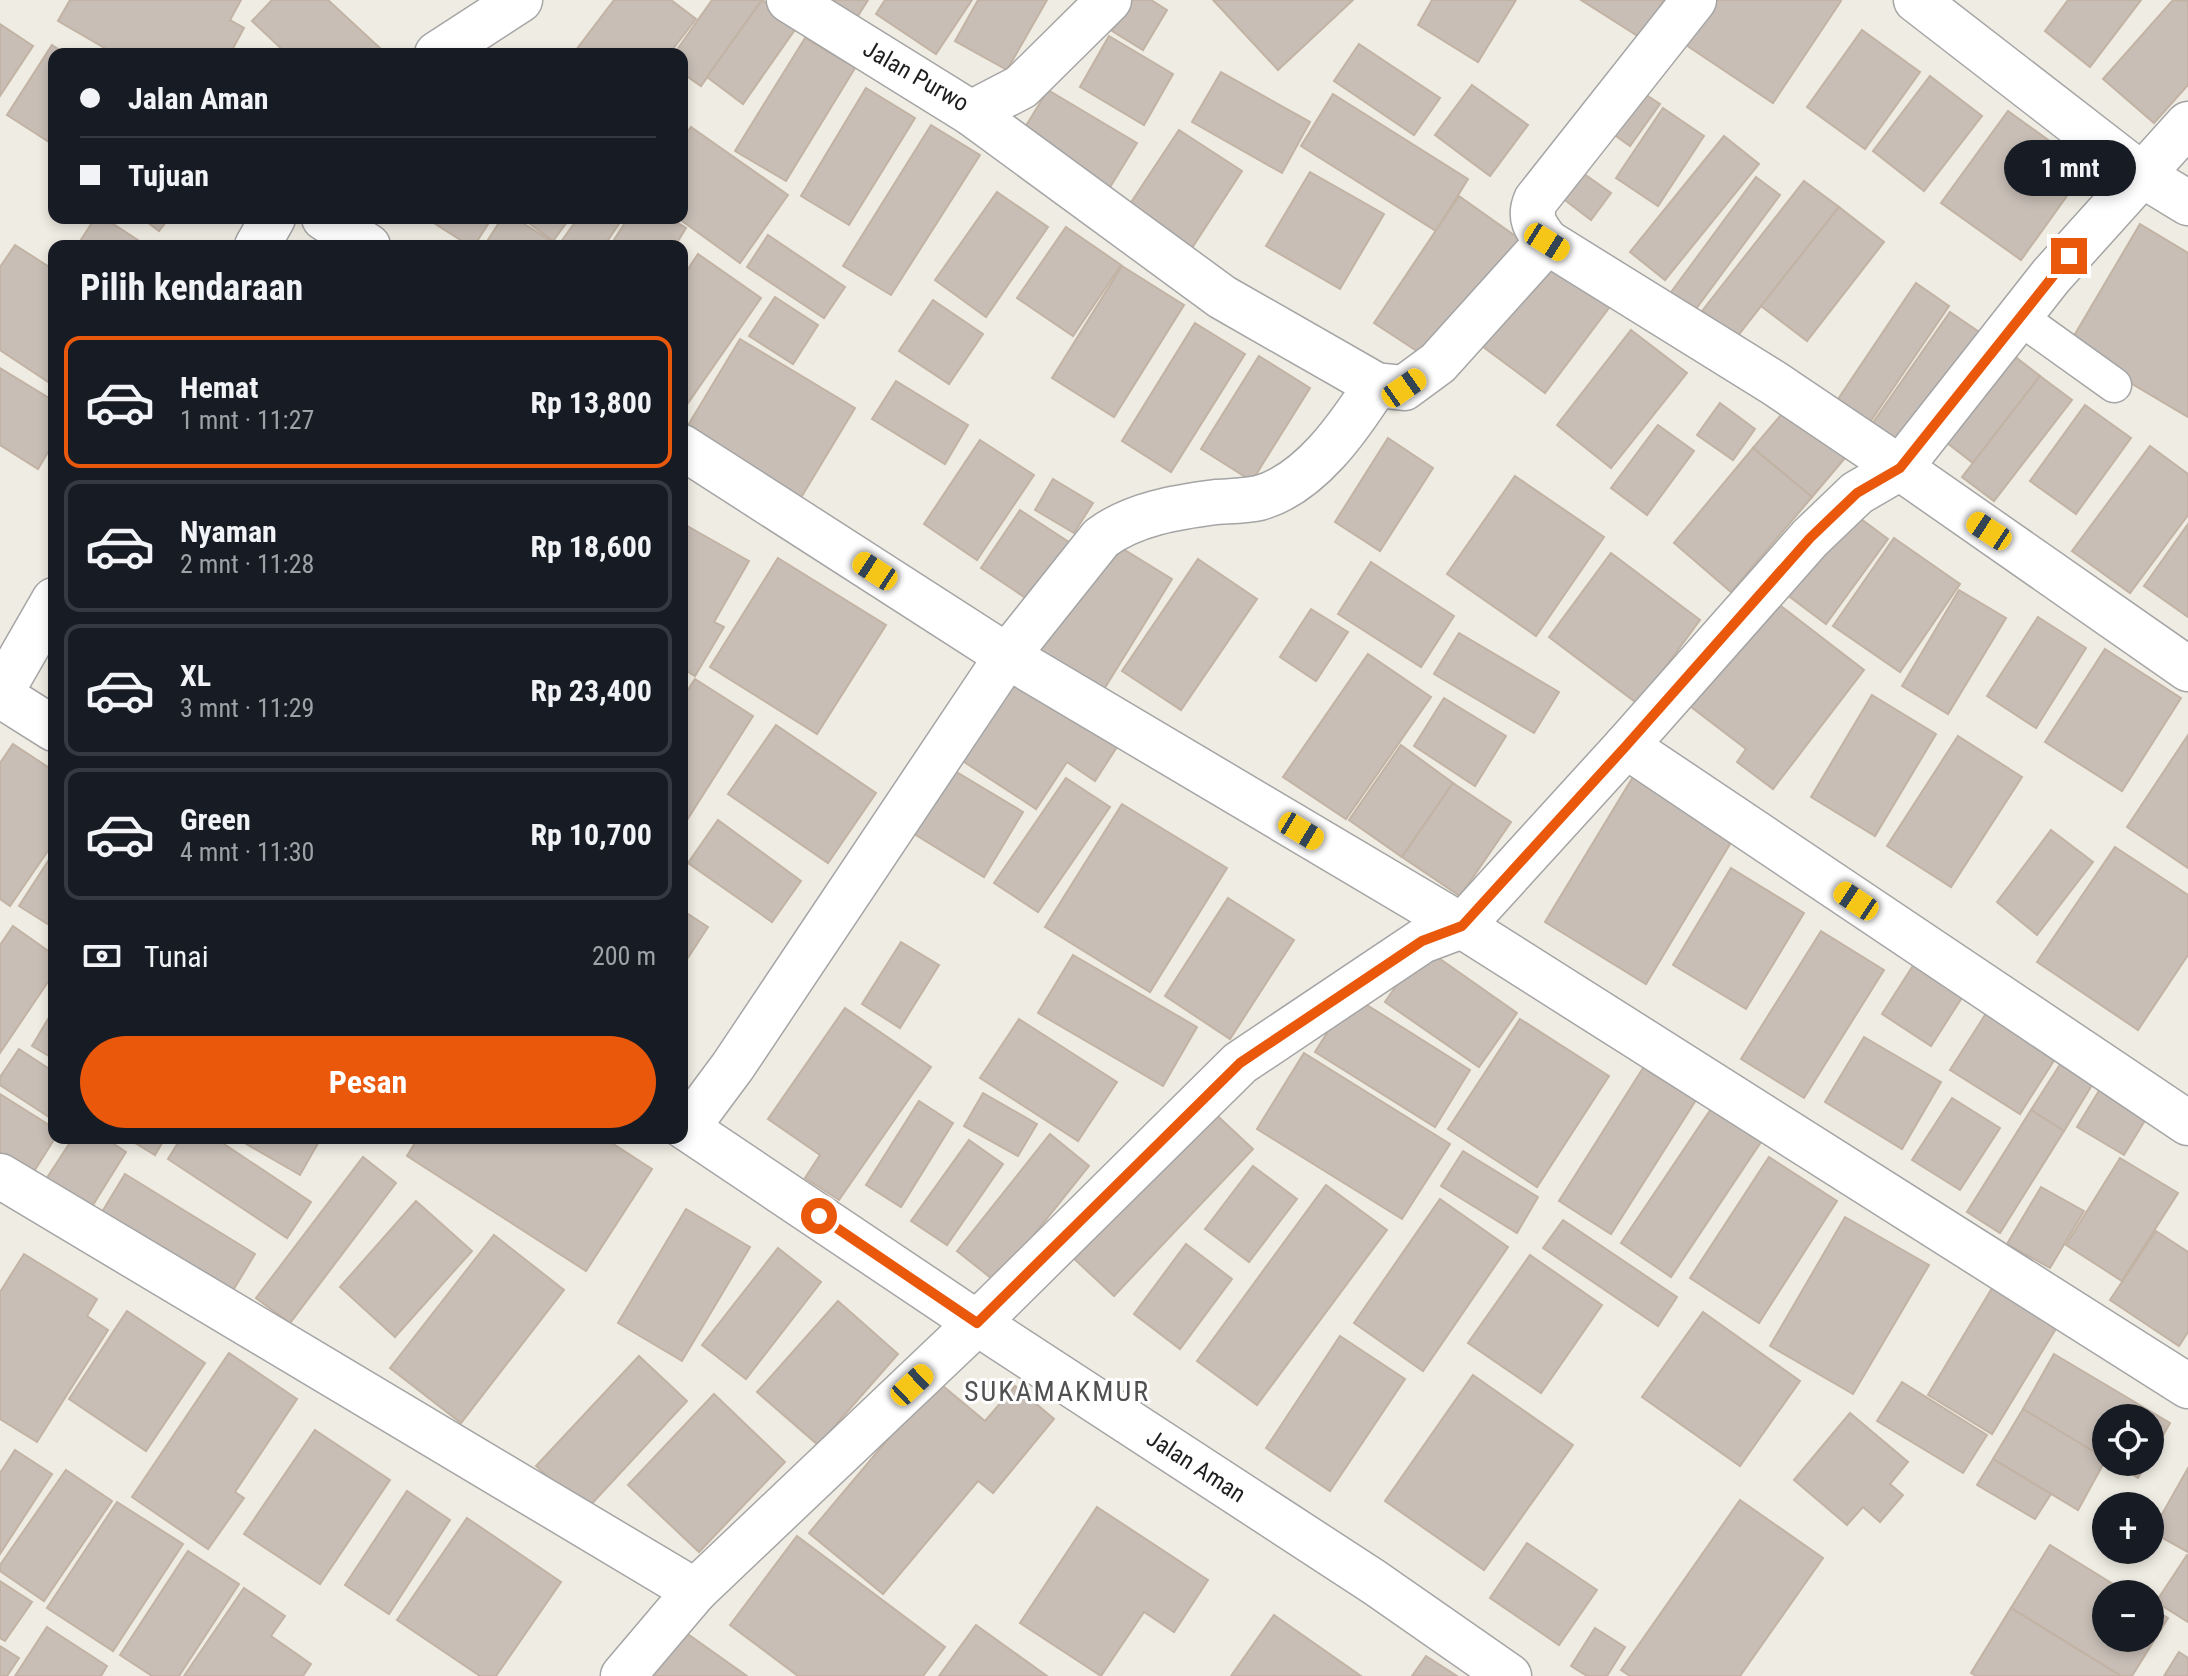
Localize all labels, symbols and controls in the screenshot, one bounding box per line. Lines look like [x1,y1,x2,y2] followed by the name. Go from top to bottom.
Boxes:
[858,35,974,117] street label: Jalan Purwo
[128,81,269,116] text: Jalan Aman
[2003,140,2135,196] callout: 1 mnt
[2040,153,2100,183] text: 1 mnt
[128,158,209,193] text: Tujuan
[1520,219,1574,265] car
[2051,238,2087,274] route end
[80,267,303,309] text: Pilih kendaraan
[1377,364,1431,412] car
[84,366,156,438] icon: car
[180,370,258,405] text: Hemat
[530,385,652,420] text: Rp 13,800
[180,405,314,435] text: 1 mnt · 11:27
[1962,508,2016,554] car
[84,510,156,582] icon: car
[180,514,277,549] text: Nyaman
[530,529,652,564] text: Rp 18,600
[848,548,902,594] car
[180,549,314,579] text: 2 mnt · 11:28
[84,654,156,726] icon: car
[180,658,211,693] text: XL
[530,673,652,708] text: Rp 23,400
[180,693,314,723] text: 3 mnt · 11:29
[84,798,156,870] icon: car
[180,802,251,837] text: Green
[1274,808,1328,854] car
[530,817,652,852] text: Rp 10,700
[180,837,314,867] text: 4 mnt · 11:30
[1829,878,1883,924] car
[80,934,124,978] icon: cash
[144,939,209,974] text: Tunai
[592,941,656,971] text: 200 m
[80,1036,656,1128] button: Pesan
[801,1198,837,1234] route start
[886,1360,938,1410] car
[964,1375,1150,1408] district label: SUKAMAKMUR
[2092,1404,2164,1652] map controls
[2092,1404,2164,1476] button: locate
[1141,1424,1251,1508] street label: Jalan Aman
[2092,1492,2164,1564] button: +
[2092,1580,2164,1652] button: −

